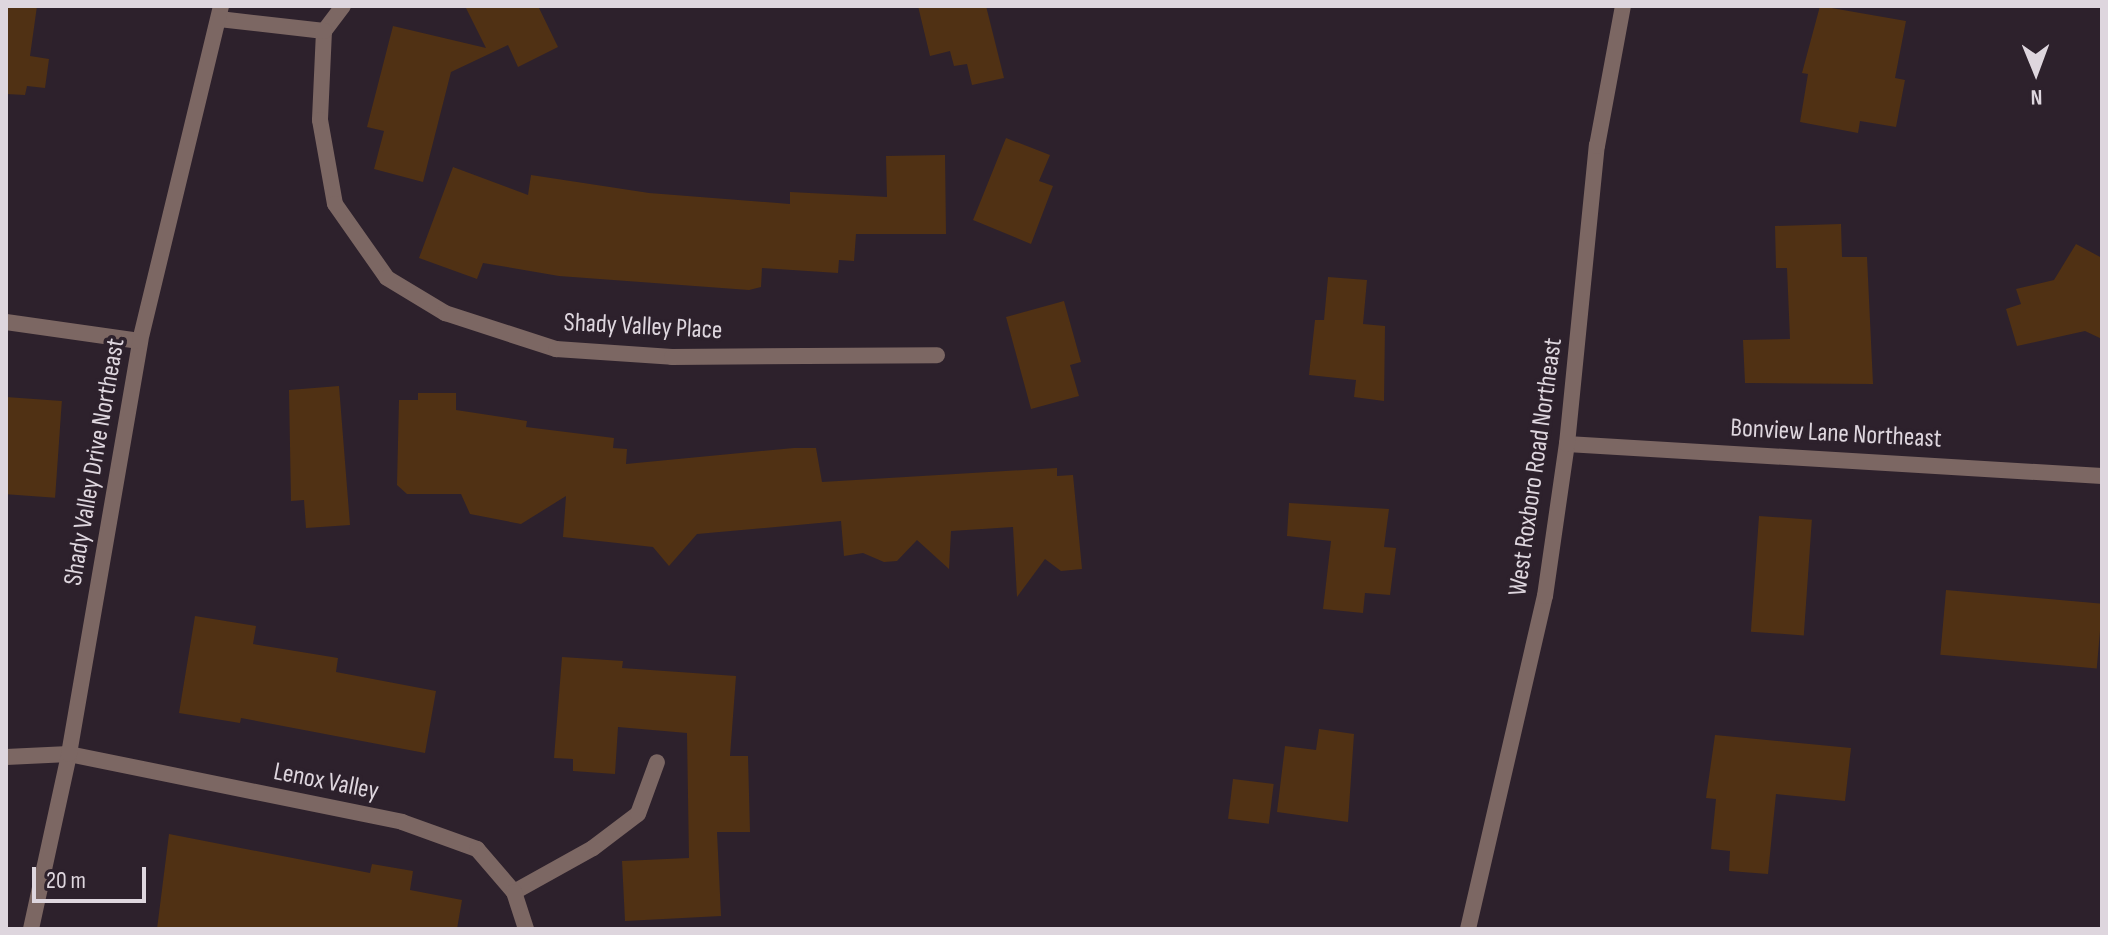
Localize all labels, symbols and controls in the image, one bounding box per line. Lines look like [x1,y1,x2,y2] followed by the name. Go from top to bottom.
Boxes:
[1996,32,2076,112] north arrow
[2030,83,2043,110] text: N
[563,307,723,347] street label: Shady Valley Place
[58,336,132,588] street label: Shady Valley Drive Northeast
[1502,336,1570,598] street label: West Roxboro Road Northeast
[1730,413,1942,455] street label: Bonview Lane Northeast
[271,757,381,807] street label: Lenox Valley
[36,851,150,901] scale bar
[46,866,86,895] text: 20 m

